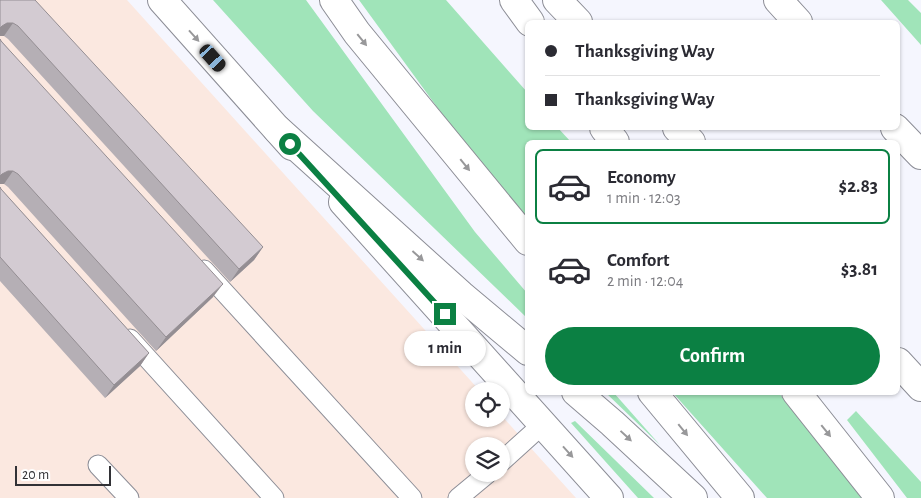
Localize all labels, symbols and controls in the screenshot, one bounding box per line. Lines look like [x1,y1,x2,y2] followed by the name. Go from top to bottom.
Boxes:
[188,30,200,42] one-way arrow
[357,33,368,46] one-way arrow
[197,42,228,74] car
[575,42,714,61] text: Thanksgiving Way
[575,90,714,109] text: Thanksgiving Way
[279,133,301,155] route start
[460,159,471,172] one-way arrow
[547,164,592,209] icon: car
[607,168,676,187] text: Economy
[839,177,878,196] text: $2.83
[607,190,681,206] text: 1 min · 12:03
[547,247,592,292] icon: car
[411,250,423,262] one-way arrow
[607,251,669,270] text: Comfort
[841,260,878,279] text: $3.81
[607,273,683,289] text: 2 min · 12:04
[434,303,456,325] route end
[545,327,880,385] button: Confirm
[404,332,486,366] callout: 1 min
[428,340,462,356] text: 1 min
[465,382,510,482] map controls
[465,382,510,427] button: locate
[677,423,688,436] one-way arrow
[821,424,832,437] one-way arrow
[620,430,632,442] one-way arrow
[465,437,510,482] button: layers
[562,445,574,457] one-way arrow
[15,463,111,486] scale bar
[22,468,49,482] text: 20 m

